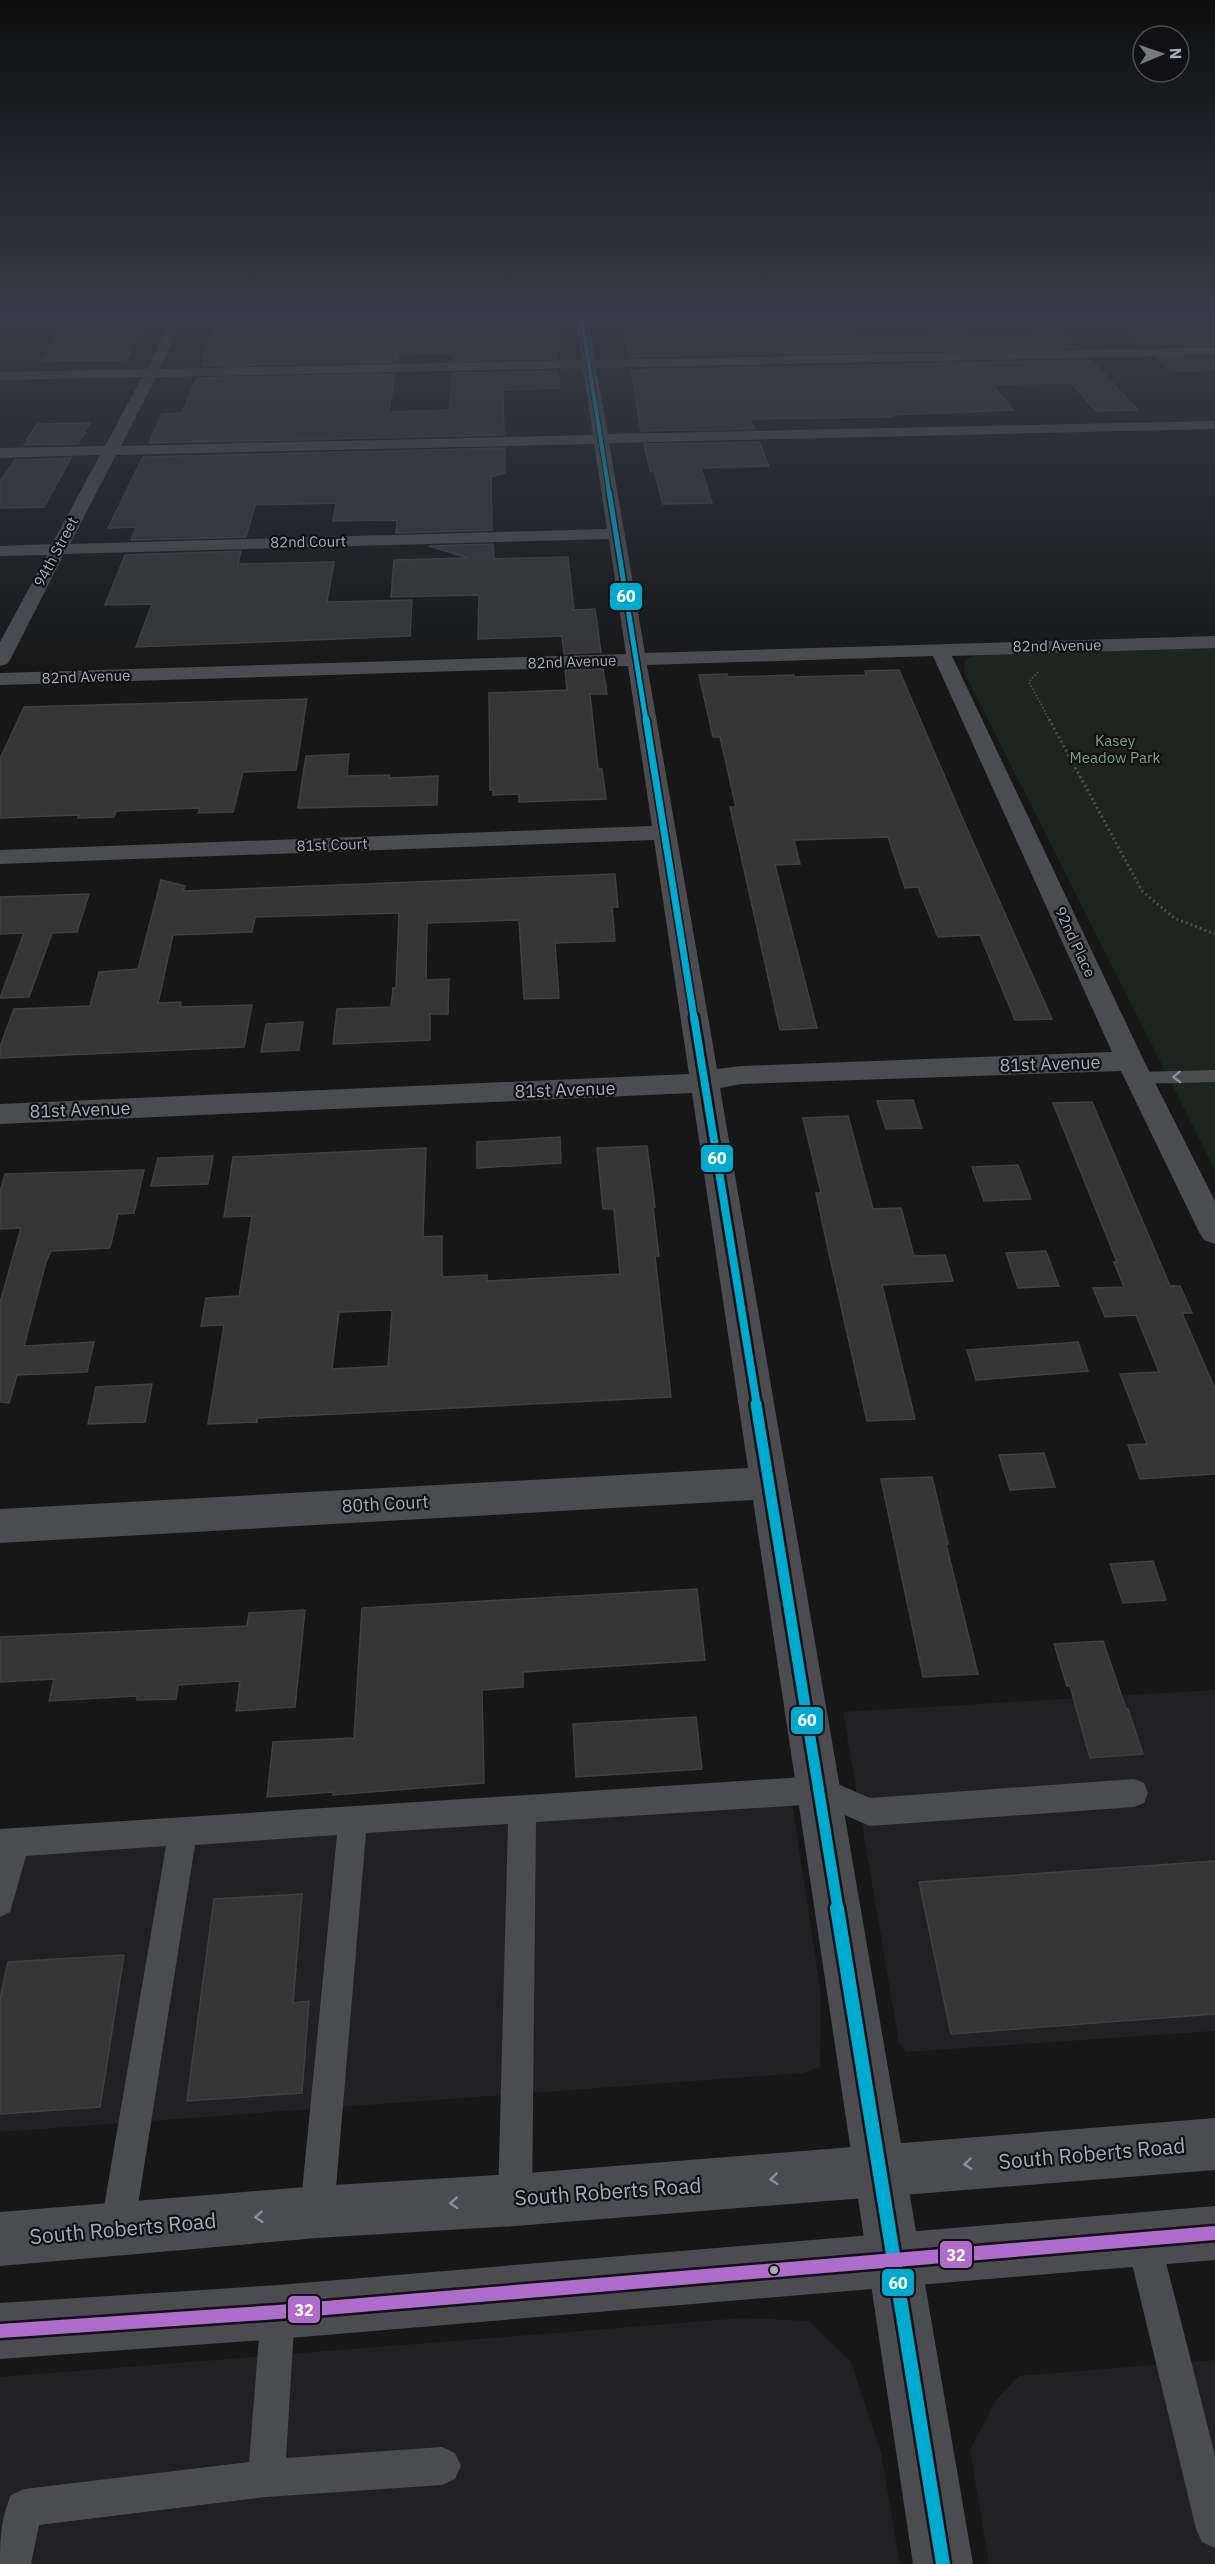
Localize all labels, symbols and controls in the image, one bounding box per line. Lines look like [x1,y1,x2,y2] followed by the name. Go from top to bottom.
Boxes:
[1131,24,1191,84] north arrow
[1166,47,1186,60] text: N
[29,514,82,590] street label: 94th Street
[270,531,346,552] street label: 82nd Court
[609,582,643,611] line badge: 60
[616,586,636,606] text: 60
[1012,635,1102,656] street label: 82nd Avenue
[527,650,617,673] street label: 82nd Avenue
[41,665,131,688] street label: 82nd Avenue
[1070,731,1161,767] park label: Kasey Meadow Park
[296,834,368,855] street label: 81st Court
[1051,903,1100,980] street label: 92nd Place
[999,1050,1101,1077] street label: 81st Avenue
[1172,1071,1181,1084] one-way arrow
[514,1076,616,1103] street label: 81st Avenue
[29,1096,131,1123] street label: 81st Avenue
[700,1144,734,1173] line badge: 60
[707,1148,727,1168] text: 60
[341,1490,429,1517] street label: 80th Court
[790,1706,824,1735] line badge: 60
[797,1710,817,1730] text: 60
[997,2131,1186,2175] street label: South Roberts Road
[964,2157,973,2170] one-way arrow
[513,2171,702,2212] street label: South Roberts Road
[769,2172,778,2185] one-way arrow
[449,2197,458,2210] one-way arrow
[28,2206,217,2250] street label: South Roberts Road
[255,2210,264,2223] one-way arrow
[939,2240,973,2269] line badge: 32
[946,2245,966,2265] text: 32
[768,2264,780,2276] unlabelled marker
[881,2268,915,2297] line badge: 60
[888,2273,908,2293] text: 60
[287,2295,321,2324] line badge: 32
[294,2300,314,2320] text: 32

